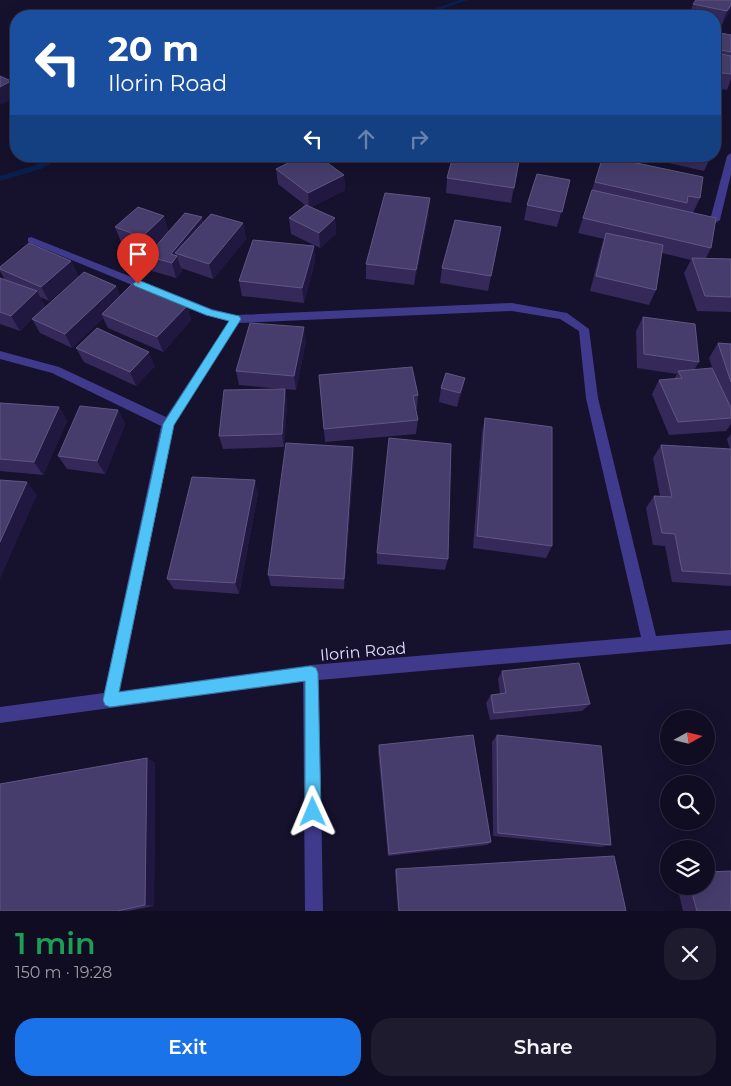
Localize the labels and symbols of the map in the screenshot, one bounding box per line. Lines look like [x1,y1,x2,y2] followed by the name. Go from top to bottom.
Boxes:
[117,233,159,284] pin
[319,638,407,665] street label: Ilorin Road
[660,710,715,765] north arrow
[286,785,338,837] position arrow

